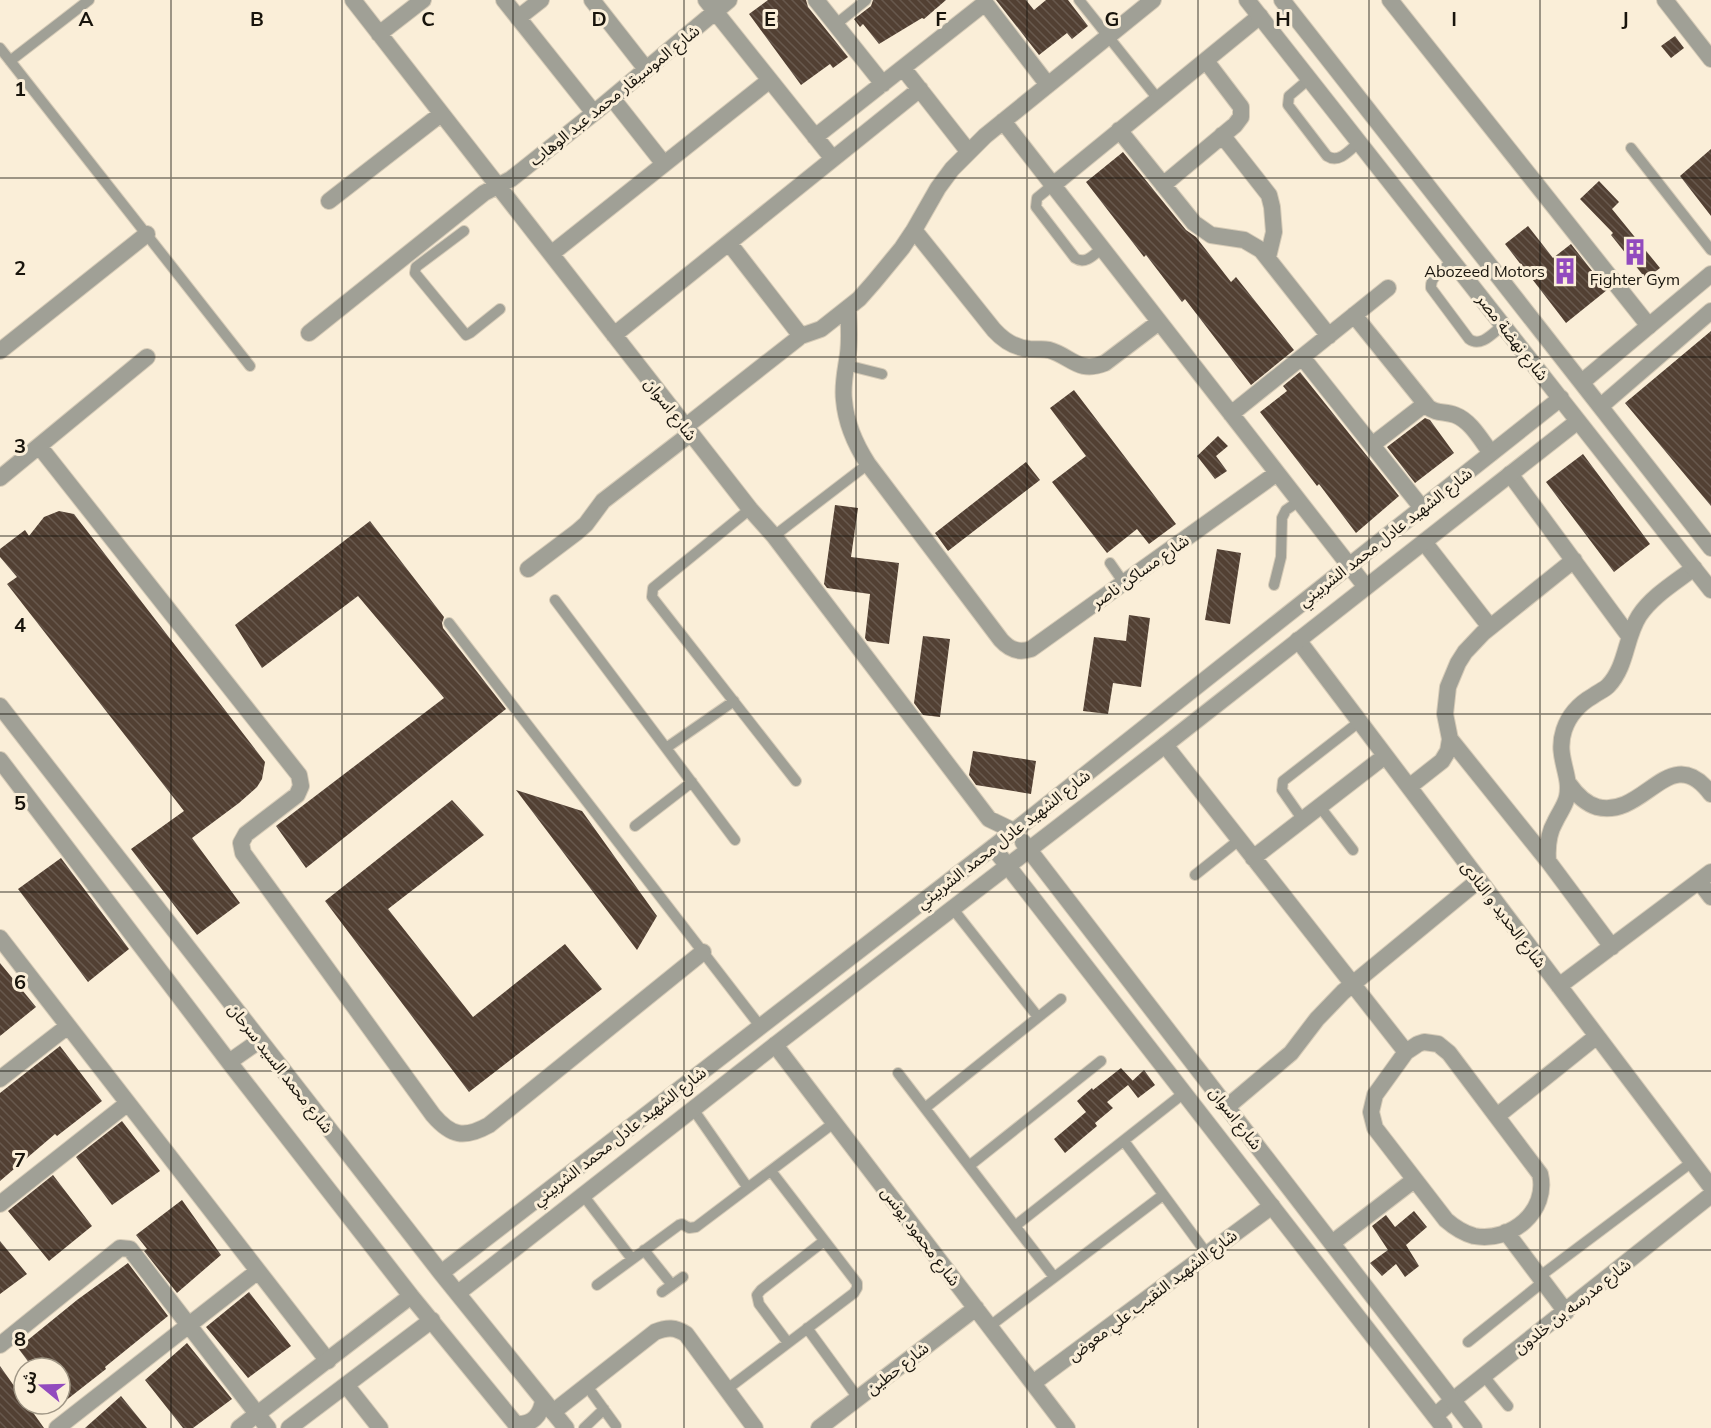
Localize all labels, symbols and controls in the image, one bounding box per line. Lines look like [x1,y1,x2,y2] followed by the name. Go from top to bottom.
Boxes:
[79,6,94,31] text: A
[250,6,264,31] text: B
[421,6,435,31] text: C
[591,6,607,31] text: D
[764,6,776,31] text: E
[935,6,947,31] text: F
[1105,6,1119,31] text: G
[1275,6,1291,31] text: H
[1451,6,1457,31] text: I
[1621,6,1629,31] text: J
[525,20,705,172] street label: شارع الموسيقار محمد عبد الوهاب
[14,76,26,101] text: 1
[1620,237,1650,267] building icon: Fighter Gym
[14,255,26,280] text: 2
[1550,256,1580,286] building icon: Abozeed Motors
[1424,261,1545,281] place label: Abozeed Motors
[1590,269,1680,289] place label: Fighter Gym
[1470,289,1553,386] street label: شارع نهضة مصر
[638,374,702,446] street label: شارع اسوان
[14,433,26,458] text: 3
[1294,463,1478,613] street label: شارع الشهيد عادل محمد الشربيني
[1087,530,1194,615] street label: شارع مساكن ناصر
[14,612,26,637] text: 4
[912,765,1096,915] street label: شارع الشهيد عادل محمد الشربيني
[14,790,26,815] text: 5
[1455,857,1551,973] street label: شارع الحديد و النادى
[14,969,26,994] text: 6
[222,999,338,1139] street label: شارع محمد السيد سرحان
[528,1062,712,1212] street label: شارع الشهيد عادل محمد الشربيني
[1203,1083,1267,1155] street label: شارع اسوان
[14,1147,26,1172] text: 7
[875,1182,965,1292] street label: شارع محمود يونس
[1063,1225,1242,1368] street label: شارع الشهيد النقيب علي معوض
[1509,1254,1636,1360] street label: شارع مدرسه بن خلدون
[14,1326,26,1351] text: 8
[862,1337,934,1401] street label: شارع حطين
[12,1356,72,1416] north arrow
[15,1367,41,1395] text: ش

